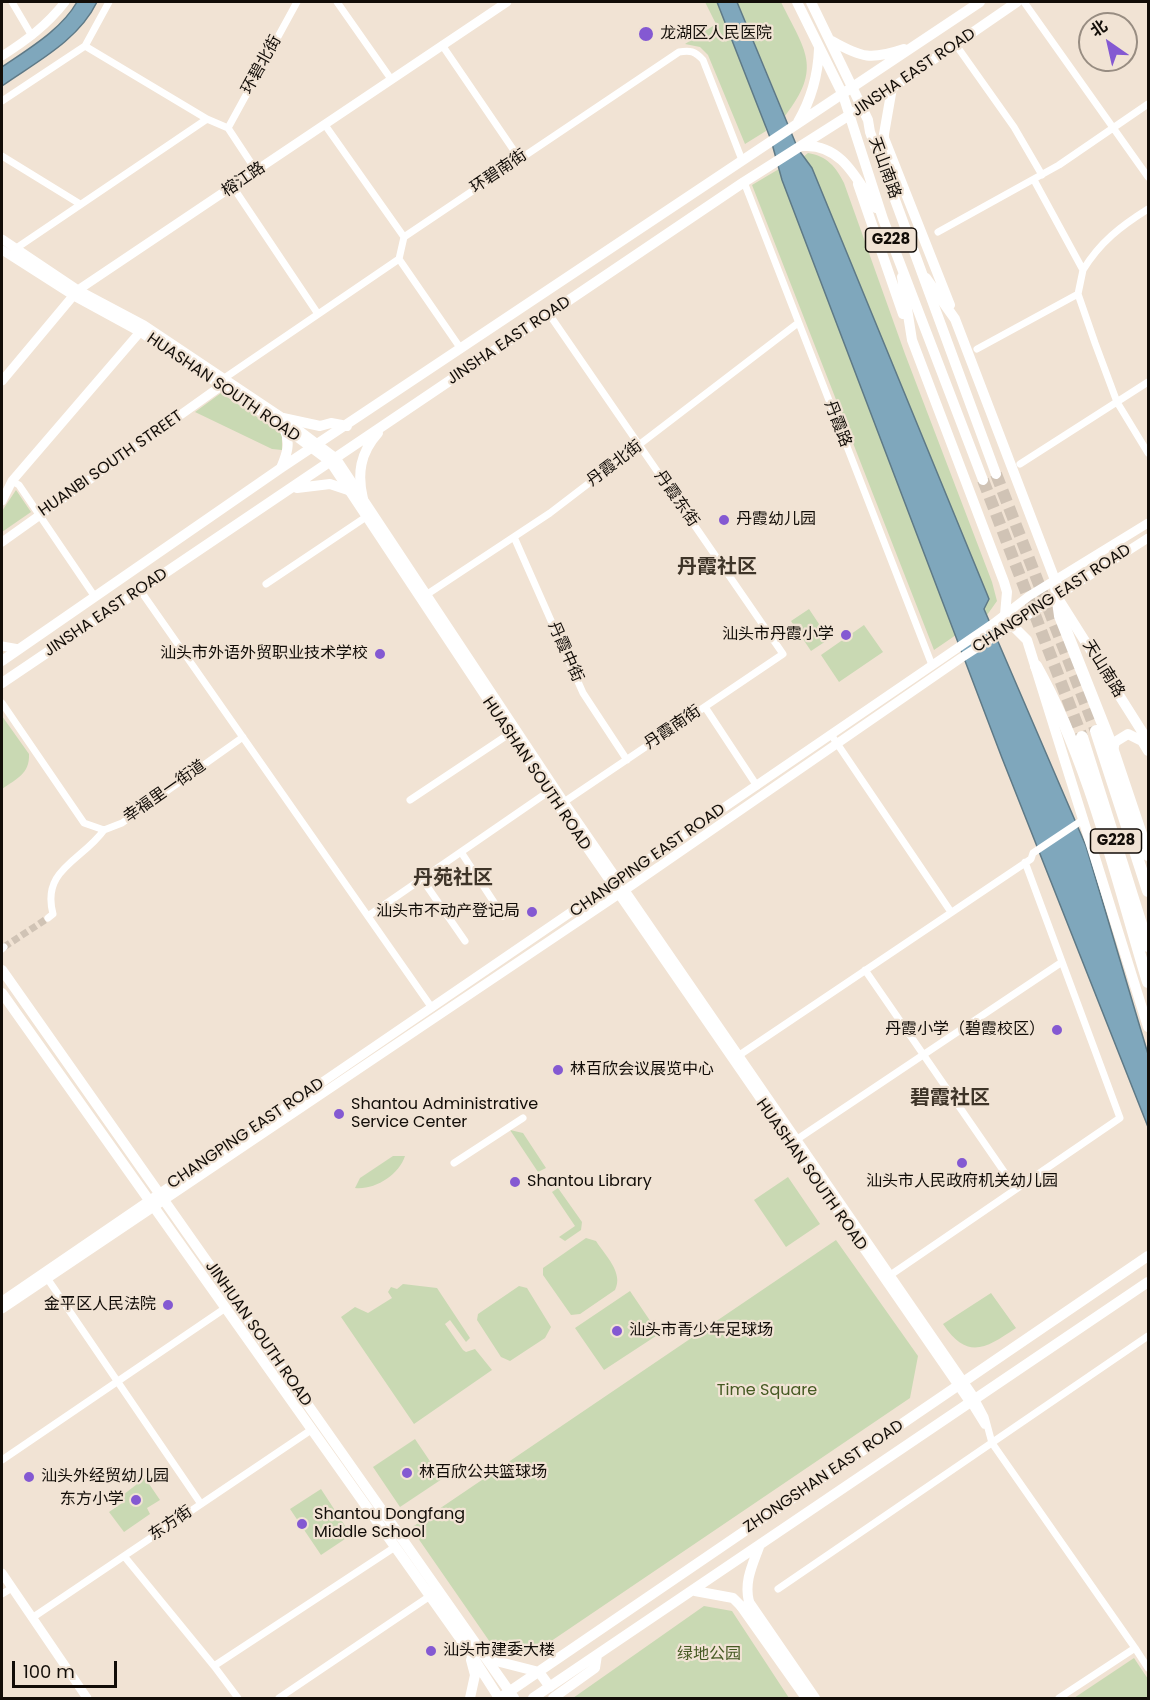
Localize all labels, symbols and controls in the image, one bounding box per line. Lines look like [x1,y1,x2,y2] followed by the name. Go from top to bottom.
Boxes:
[1078,12,1138,72] north arrow
[1086,14,1112,42] text: 北
[660,24,772,44] place label: 龙湖区人民医院
[637,25,655,43] marker: 龙湖区人民医院
[849,25,979,121] street label: JINSHA EAST ROAD
[238,32,286,98] street label: 环碧北街
[864,135,904,201] street label: 天山南路
[467,146,531,198] street label: 环碧南街
[219,159,269,201] street label: 榕江路
[866,228,916,252] road number: G228
[444,293,574,389] street label: JINSHA EAST ROAD
[143,330,303,446] street label: HUASHAN SOUTH ROAD
[819,398,855,450] street label: 丹霞路
[35,407,187,521] street label: HUANBI SOUTH STREET
[584,437,646,491] street label: 丹霞北街
[650,467,702,531] street label: 丹霞东街
[736,510,816,530] place label: 丹霞幼儿园
[717,513,731,527] marker: 丹霞幼儿园
[969,541,1135,657] street label: CHANGPING EAST ROAD
[677,556,757,580] district label: 丹霞社区
[41,565,171,661] street label: JINSHA EAST ROAD
[543,619,587,685] street label: 丹霞中街
[722,625,834,645] place label: 汕头市丹霞小学
[839,628,853,642] marker: 汕头市丹霞小学
[1078,637,1128,701] street label: 天山南路
[160,644,368,664] place label: 汕头市外语外贸职业技术学校
[373,647,387,661] marker: 汕头市外语外贸职业技术学校
[478,694,594,854] street label: HUASHAN SOUTH ROAD
[641,702,705,754] street label: 丹霞南街
[120,757,210,827] street label: 幸福里一街道
[567,800,729,922] street label: CHANGPING EAST ROAD
[1090,829,1142,853] road number: G228
[413,867,493,891] district label: 丹苑社区
[376,902,520,922] place label: 汕头市不动产登记局
[525,905,539,919] marker: 汕头市不动产登记局
[885,1020,1045,1040] place label: 丹霞小学（碧霞校区）
[1050,1023,1064,1037] marker: 丹霞小学（碧霞校区）
[570,1060,714,1080] place label: 林百欣会议展览中心
[551,1063,565,1077] marker: 林百欣会议展览中心
[164,1074,328,1194] street label: CHANGPING EAST ROAD
[910,1087,990,1111] district label: 碧霞社区
[351,1095,538,1133] place label: Shantou Administrative Service Center
[751,1096,871,1254] street label: HUASHAN SOUTH ROAD
[332,1107,346,1121] marker: Shantou Administrative Service Center
[955,1156,969,1170] marker: 汕头市人民政府机关幼儿园
[527,1172,652,1192] place label: Shantou Library
[866,1172,1058,1192] place label: 汕头市人民政府机关幼儿园
[508,1175,522,1189] marker: Shantou Library
[201,1258,315,1410] street label: JINHUAN SOUTH ROAD
[44,1295,156,1315] place label: 金平区人民法院
[161,1298,175,1312] marker: 金平区人民法院
[629,1321,773,1341] place label: 汕头市青少年足球场
[610,1324,624,1338] marker: 汕头市青少年足球场
[717,1381,817,1401] park label: Time Square
[741,1416,907,1538] street label: ZHONGSHAN EAST ROAD
[419,1463,547,1483] place label: 林百欣公共篮球场
[400,1466,414,1480] marker: 林百欣公共篮球场
[41,1467,169,1487] place label: 汕头外经贸幼儿园
[22,1470,36,1484] marker: 汕头外经贸幼儿园
[60,1490,124,1510] place label: 东方小学
[129,1493,143,1507] marker: 东方小学
[146,1503,196,1545] street label: 东方街
[314,1505,465,1543] place label: Shantou Dongfang Middle School
[295,1517,309,1531] marker: Shantou Dongfang Middle School
[443,1641,555,1661] place label: 汕头市建委大楼
[424,1644,438,1658] marker: 汕头市建委大楼
[677,1645,741,1665] park label: 绿地公园
[15,1649,120,1687] scale bar
[23,1659,75,1684] text: 100 m

